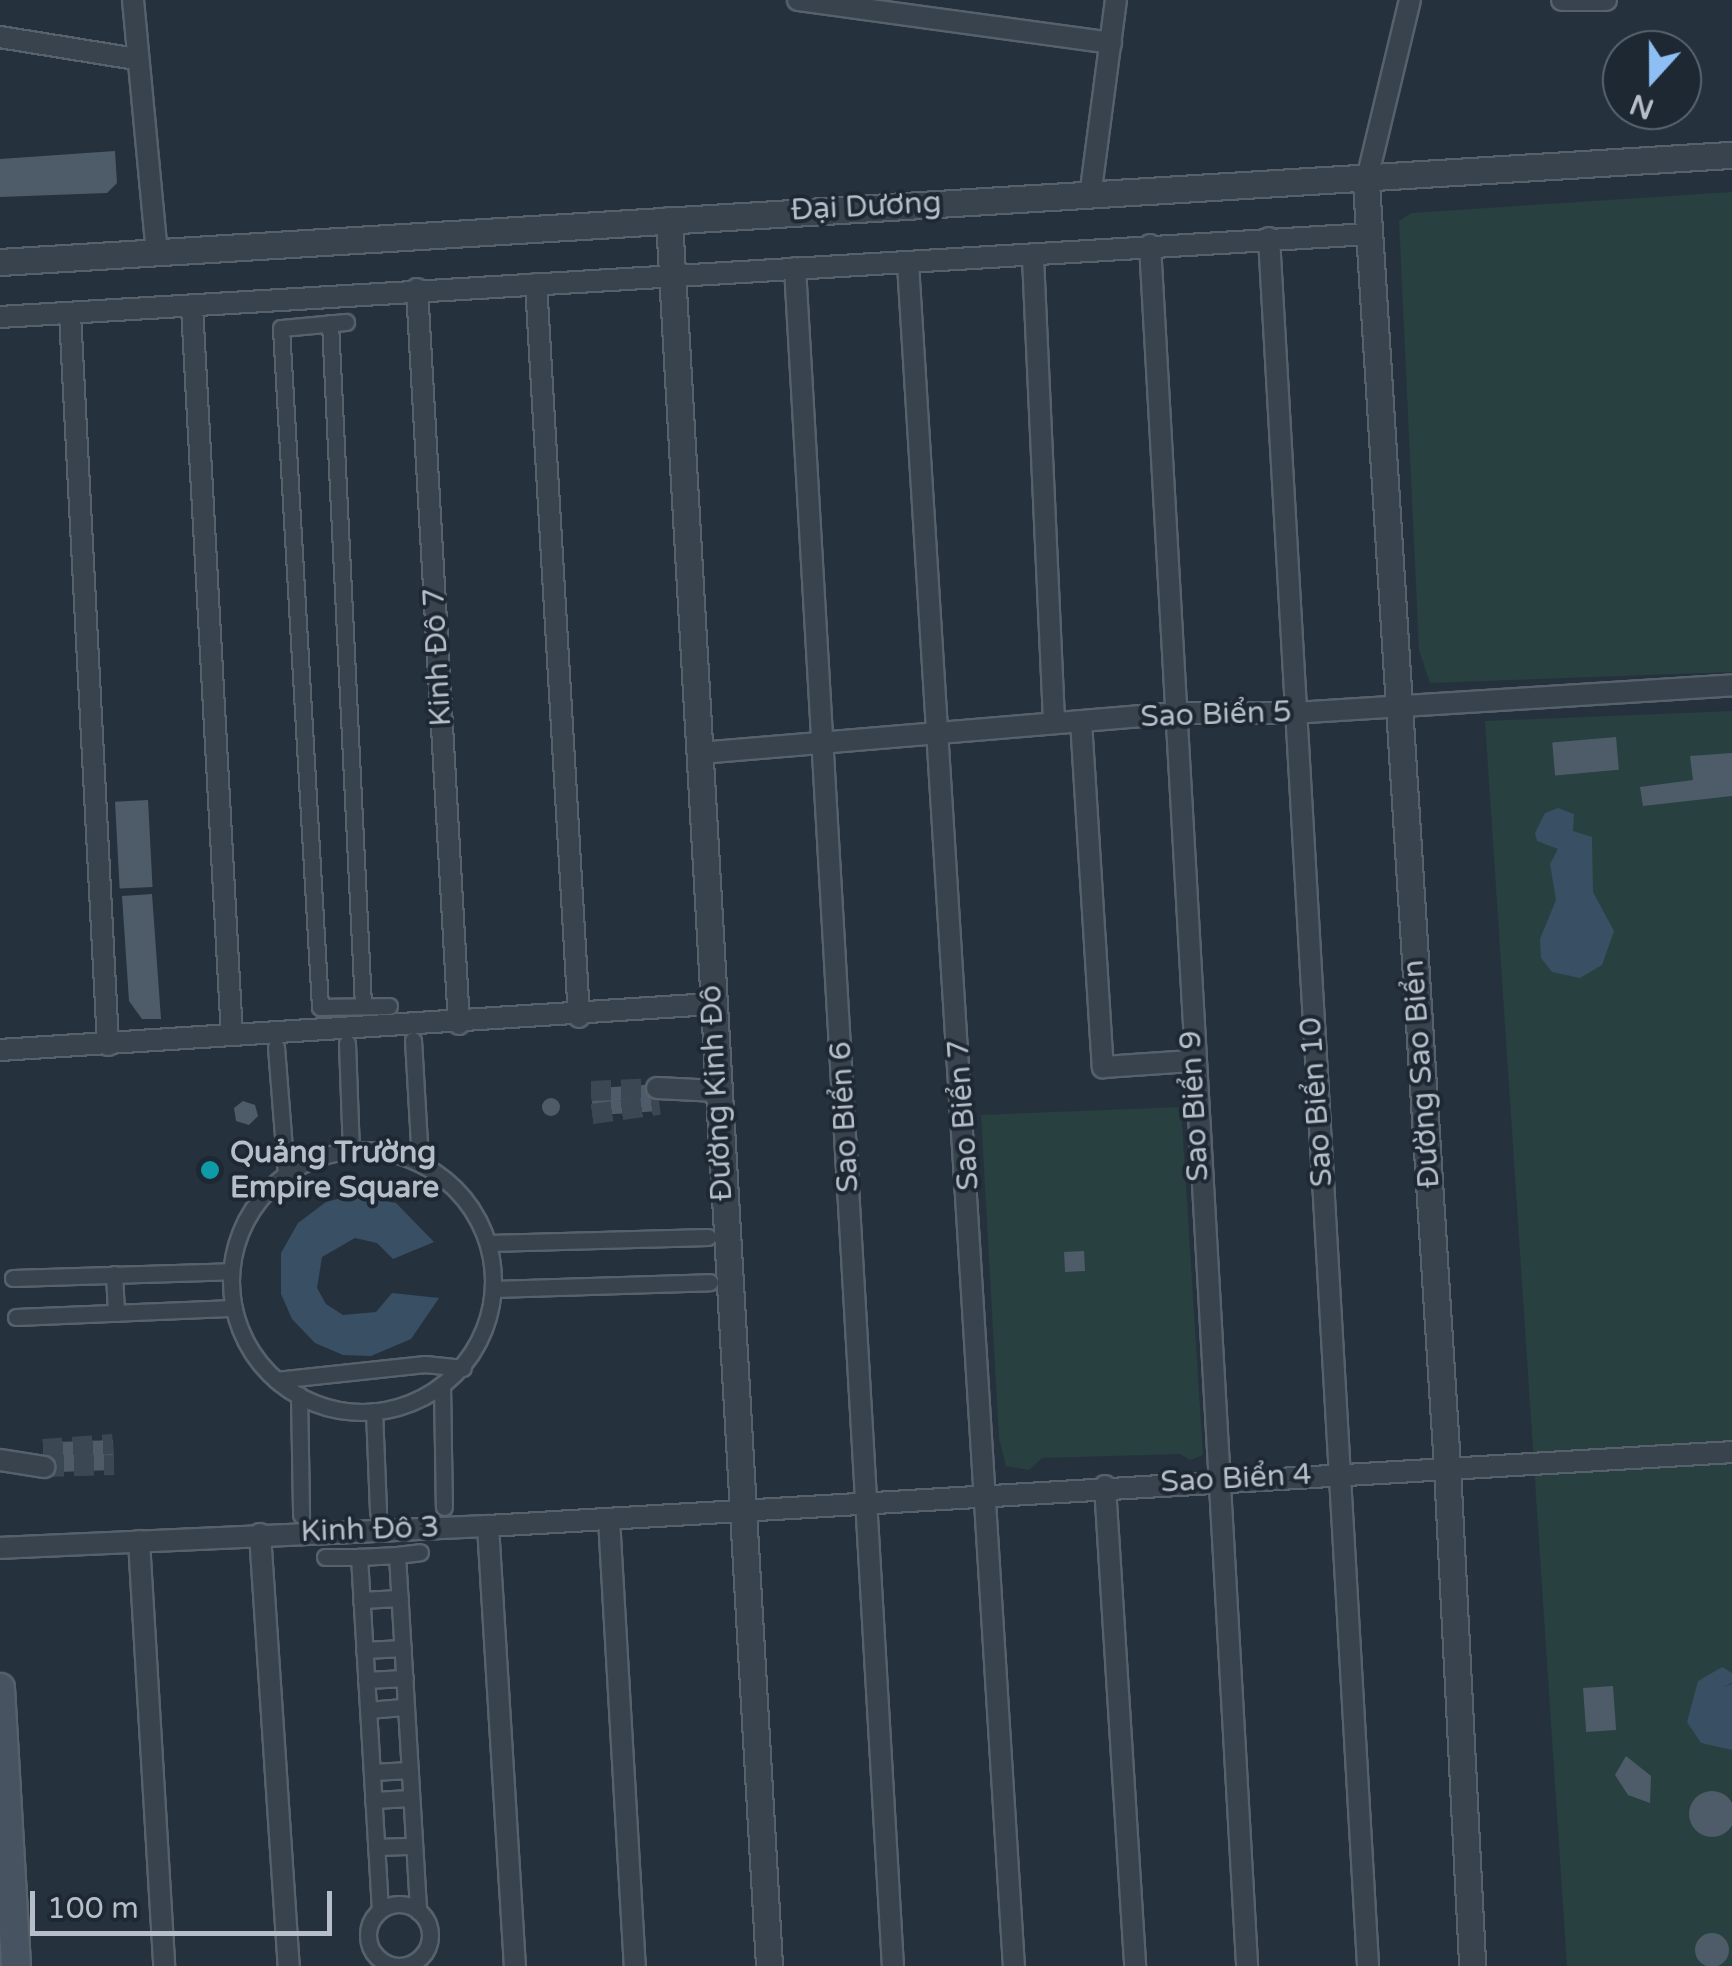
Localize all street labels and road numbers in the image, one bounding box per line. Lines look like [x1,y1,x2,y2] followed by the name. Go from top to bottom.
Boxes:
[790,185,942,229] street label: Đại Dương
[416,587,460,727] street label: Kinh Đô 7
[1140,694,1292,736] street label: Sao Biển 5
[1396,959,1448,1189] street label: Đường Sao Biển
[693,984,741,1202] street label: Đường Kinh Đô
[1293,1016,1341,1188] street label: Sao Biển 10
[1173,1030,1217,1182] street label: Sao Biển 9
[941,1038,987,1192] street label: Sao Biển 7
[823,1041,867,1193] street label: Sao Biển 6
[1160,1457,1312,1501] street label: Sao Biển 4
[300,1510,440,1550] street label: Kinh Đô 3

